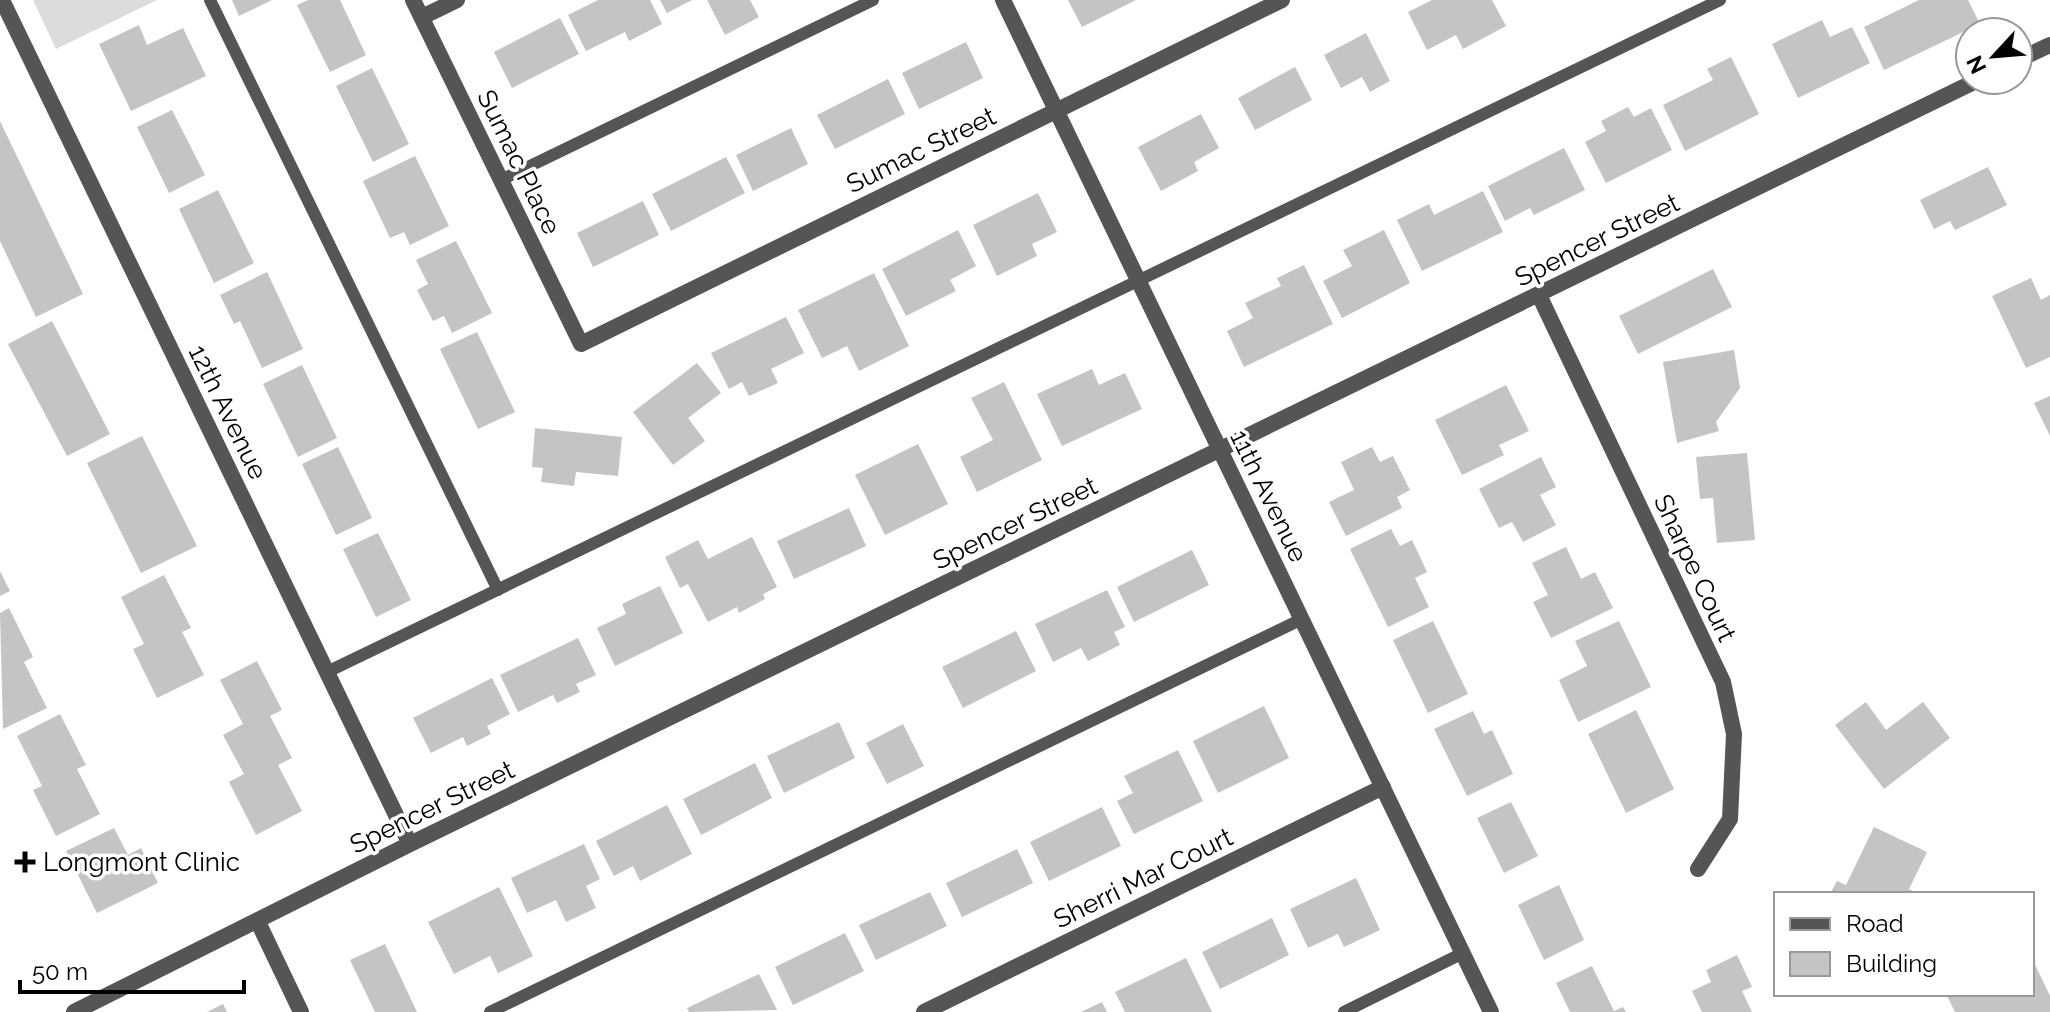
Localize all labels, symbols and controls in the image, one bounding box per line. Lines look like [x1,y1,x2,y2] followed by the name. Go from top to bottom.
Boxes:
[1954,16,2034,96] north arrow
[1961,52,1991,78] text: N
[471,85,567,239] street label: Sumac Place
[841,101,1001,199] street label: Sumac Street
[1510,187,1684,293] street label: Spencer Street
[183,340,273,484] street label: 12th Avenue
[1224,425,1314,567] street label: 11th Avenue
[928,470,1102,576] street label: Spencer Street
[1648,490,1742,647] street label: Sharpe Court
[345,754,519,860] street label: Spencer Street
[1049,822,1238,934] street label: Sherri Mar Court
[43,847,240,877] place label: Longmont Clinic
[14,851,36,873] marker: Longmont Clinic
[1774,892,2034,996] legend
[1846,909,1904,938] text: Road
[20,944,244,994] scale bar
[1846,949,1937,978] text: Building
[32,957,88,986] text: 50 m

